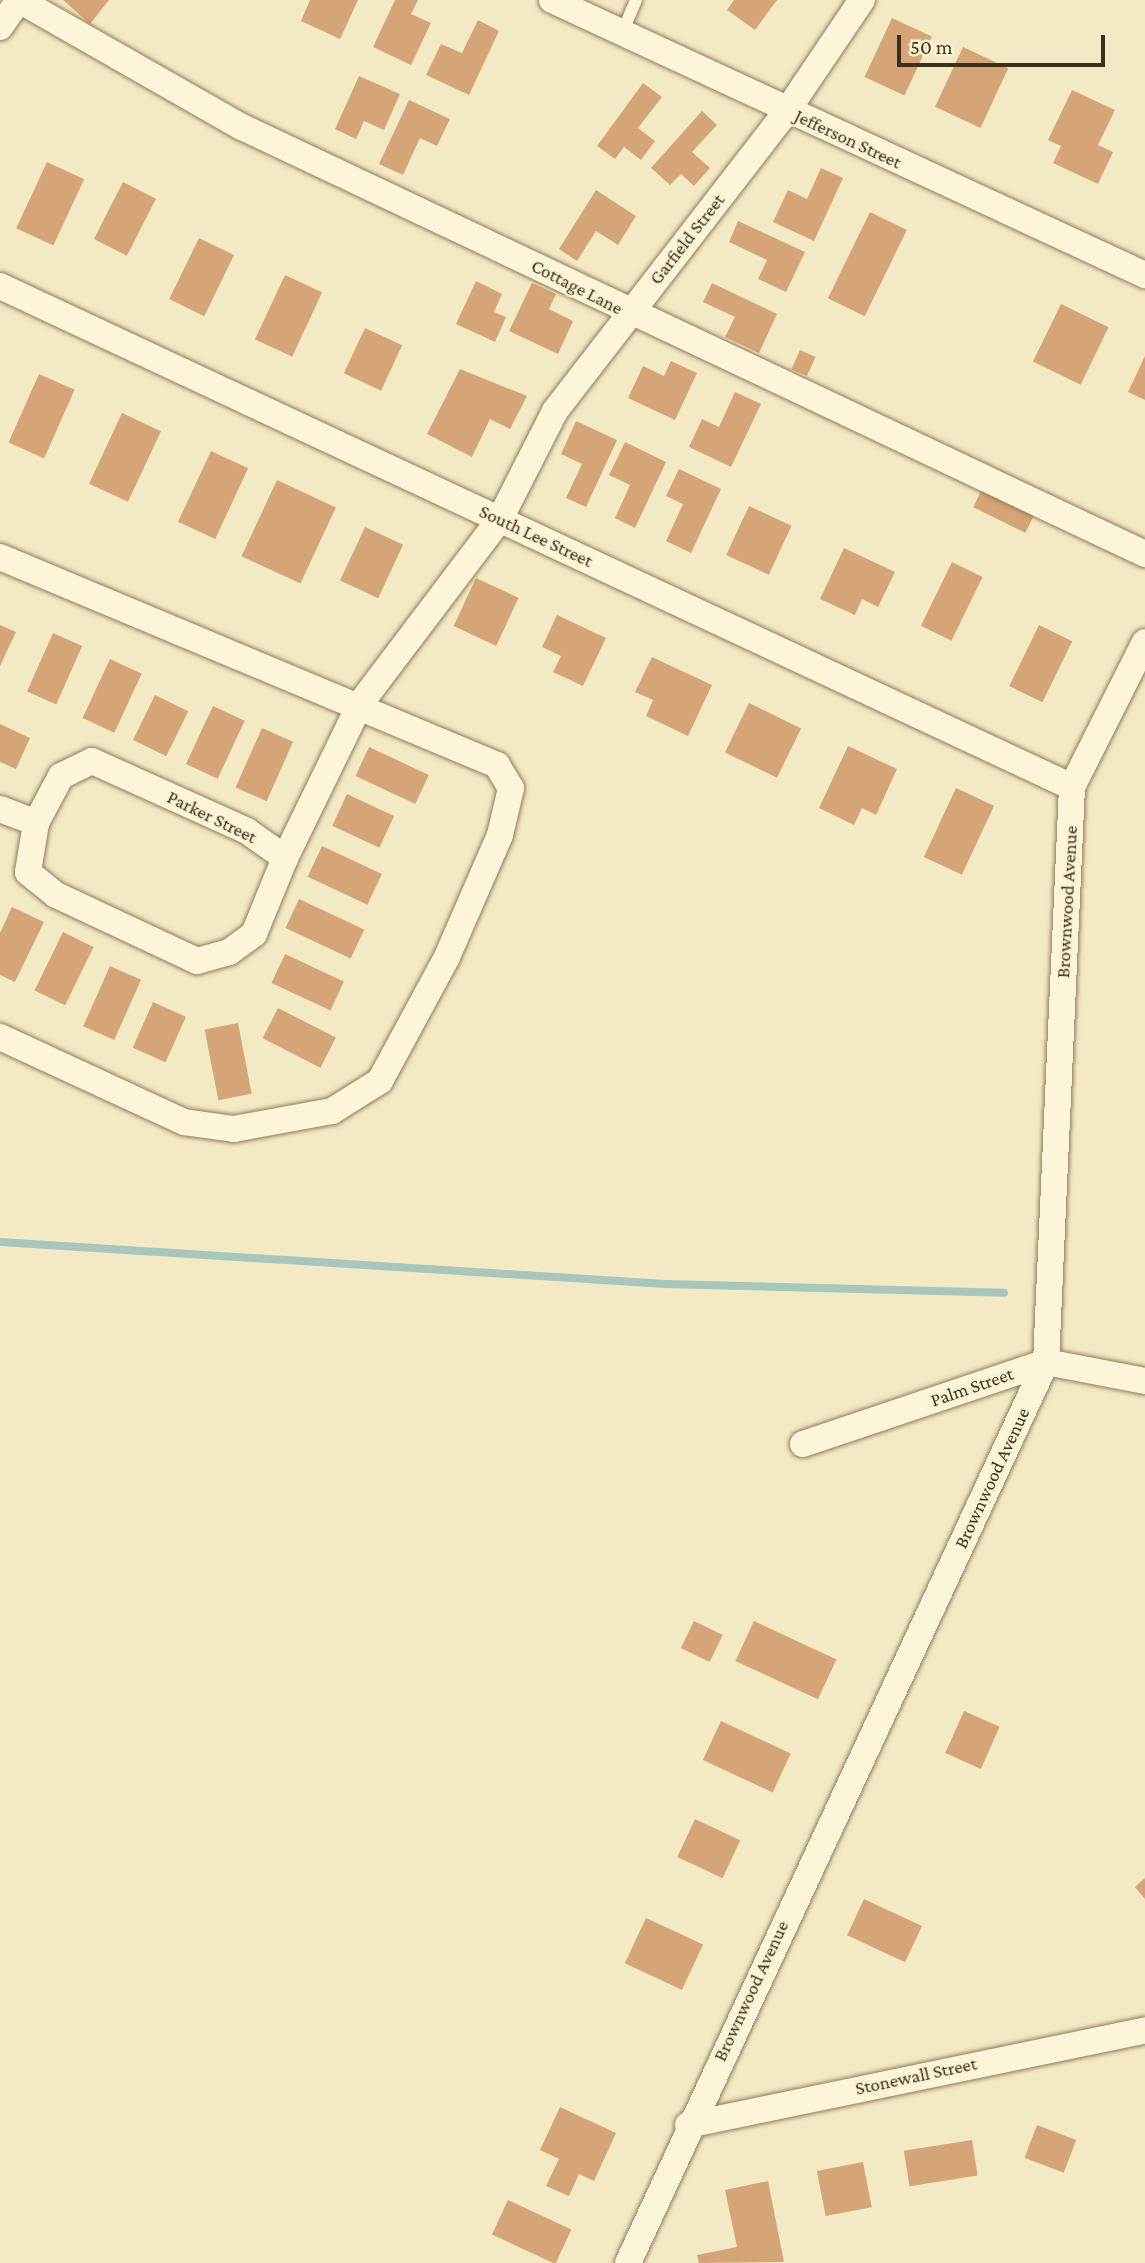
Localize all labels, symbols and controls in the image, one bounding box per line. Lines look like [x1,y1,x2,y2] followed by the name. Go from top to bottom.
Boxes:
[900,21,1108,65] scale bar
[910,35,953,59] text: 50 m
[791,104,905,174] street label: Jefferson Street
[644,189,730,289] street label: Garfield Street
[527,254,627,320] street label: Cottage Lane
[476,500,596,572] street label: South Lee Street
[164,786,260,848] street label: Parker Street
[1052,825,1082,979] street label: Brownwood Avenue
[927,1362,1017,1412] street label: Palm Street
[949,1404,1035,1552] street label: Brownwood Avenue
[708,1917,794,2065] street label: Brownwood Avenue
[853,2052,979,2100] street label: Stonewall Street

